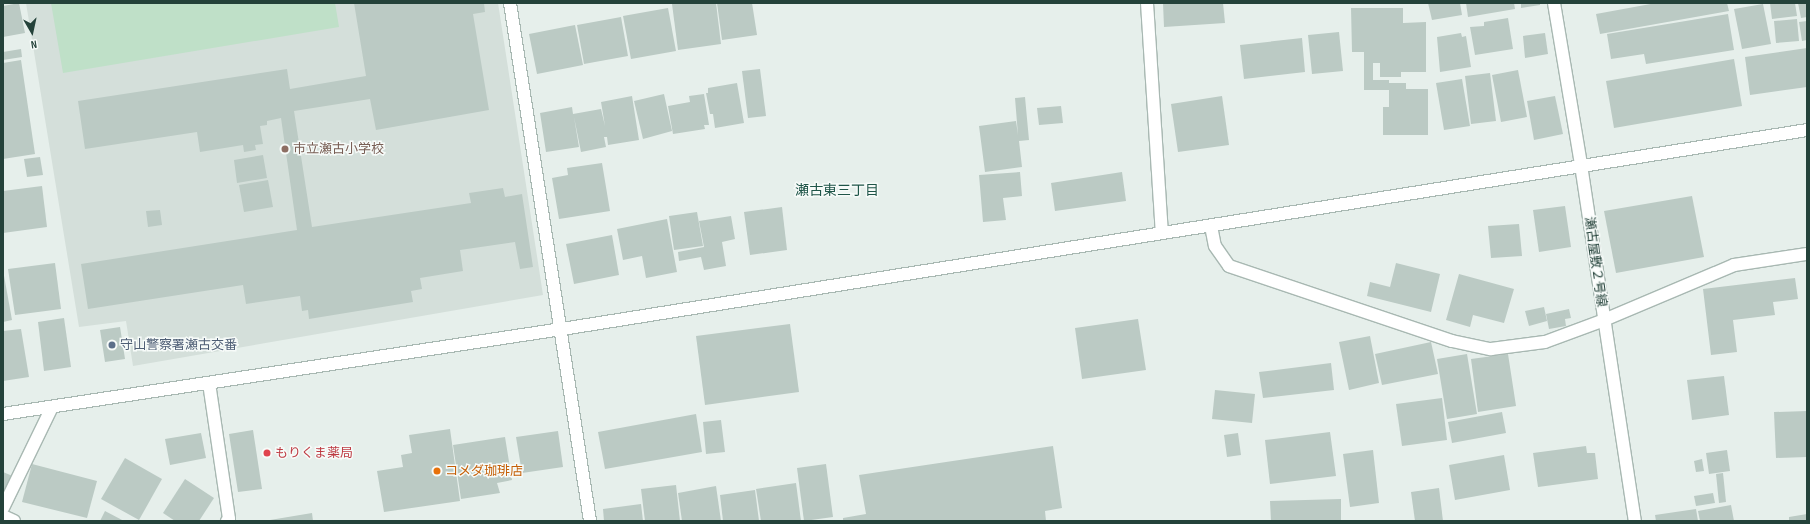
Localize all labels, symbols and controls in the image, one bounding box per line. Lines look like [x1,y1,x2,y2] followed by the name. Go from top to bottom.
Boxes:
[12,12,52,52] north arrow
[30,37,38,51] text: N
[293,141,384,157] place label: 市立瀬古小学校
[280,144,290,154] marker: 市立瀬古小学校
[795,183,879,199] district label: 瀬古東三丁目
[1581,216,1609,308] street label: 瀬古屋敷２号線
[120,337,237,353] place label: 守山警察署瀬古交番
[107,340,117,350] marker: 守山警察署瀬古交番
[275,445,353,461] place label: もりくま薬局
[262,448,272,458] marker: もりくま薬局
[445,463,523,479] place label: コメダ珈琲店
[432,466,442,476] marker: コメダ珈琲店

